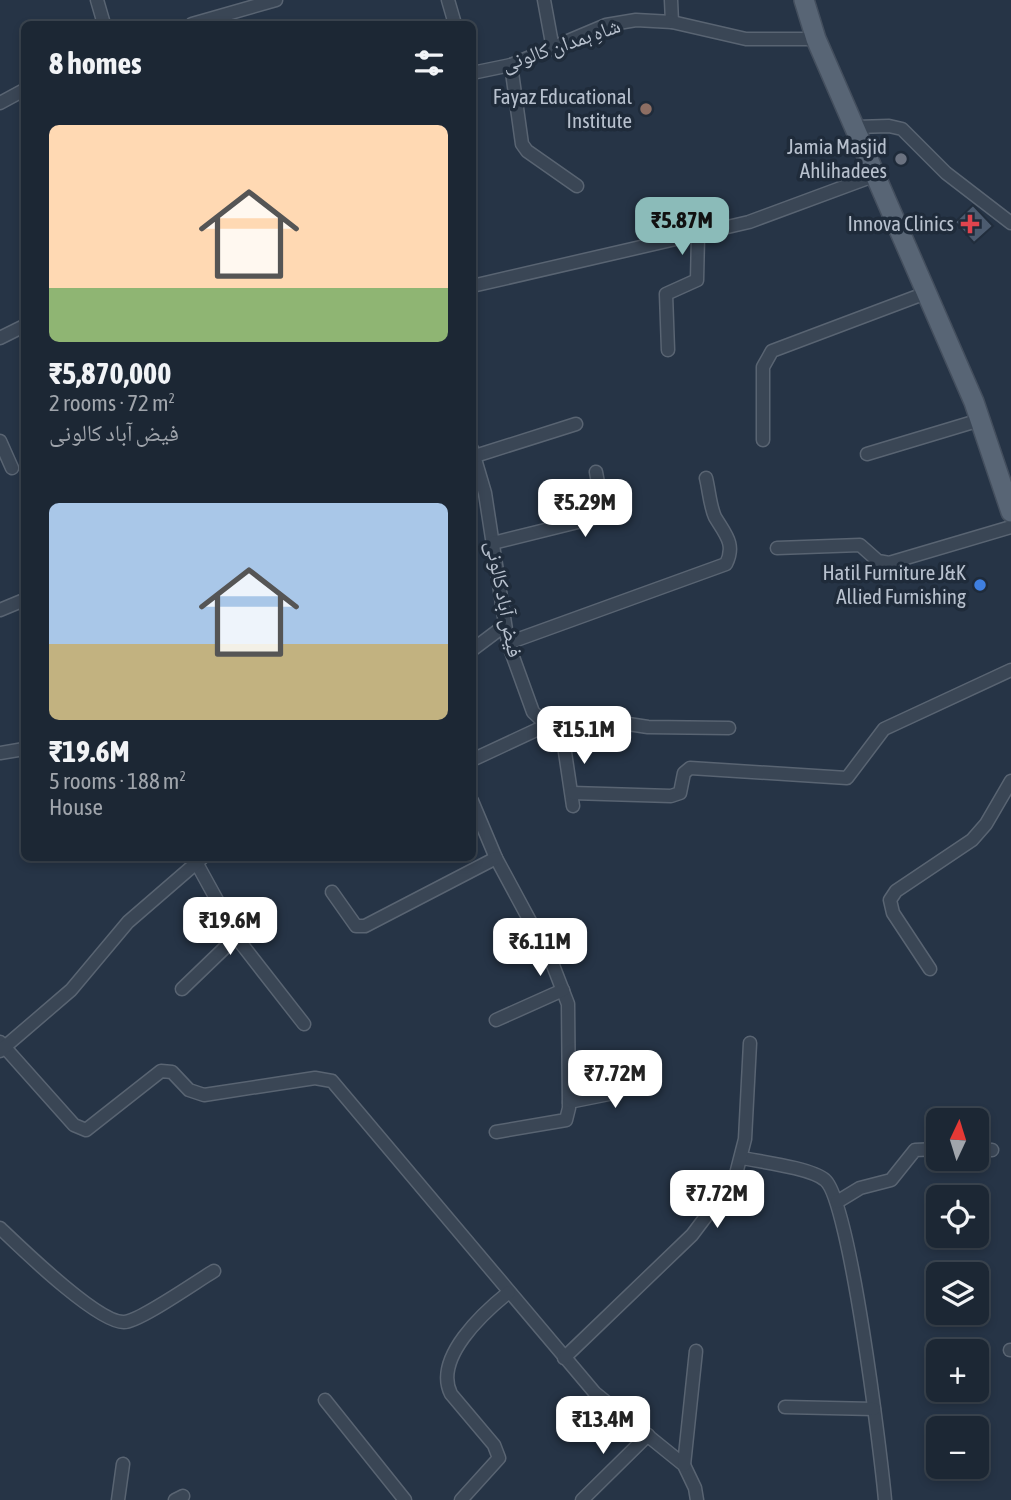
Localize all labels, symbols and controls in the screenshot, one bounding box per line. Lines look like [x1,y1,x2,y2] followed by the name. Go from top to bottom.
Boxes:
[498,13,624,77] street label: شاہِ ہمدان کالونی
[410,44,448,82] icon: filters
[49,46,142,80] text: 8 homes
[493,84,632,132] place label: Fayaz Educational Institute
[638,101,654,117] marker: Fayaz Educational Institute
[787,134,887,182] place label: Jamia Masjid Ahlihadees
[893,151,909,167] marker: Jamia Masjid Ahlihadees
[186,171,312,297] icon: home
[625,198,739,257] pin: ₹5.87M
[651,207,713,233] text: ₹5.87M
[847,211,954,235] place label: Innova Clinics
[960,214,980,234] marker: Innova Clinics
[49,356,171,390] text: ₹5,870,000
[49,390,175,416] text: 2 rooms · 72 m²
[49,420,179,446] text: فیض آباد کالونی
[528,480,642,539] pin: ₹5.29M
[554,489,616,515] text: ₹5.29M
[480,538,528,660] street label: فیض آباد کالونی
[186,549,312,675] icon: home
[822,560,967,608] place label: Hatil Furniture J&K Allied Furnishing
[972,577,988,593] marker: Hatil Furniture J&K Allied Furnishing
[527,706,641,766] pin: ₹15.1M
[553,716,615,742] text: ₹15.1M
[49,734,130,768] text: ₹19.6M
[49,768,186,794] text: 5 rooms · 188 m²
[49,794,103,820] text: House
[173,898,287,957] pin: ₹19.6M
[199,907,261,933] text: ₹19.6M
[483,918,597,978] pin: ₹6.11M
[509,928,571,954] text: ₹6.11M
[558,1050,672,1110] pin: ₹7.72M
[584,1060,646,1086] text: ₹7.72M
[926,1108,989,1171] north arrow
[926,1108,989,1479] map controls
[660,1170,774,1230] pin: ₹7.72M
[686,1180,748,1206] text: ₹7.72M
[926,1185,989,1248] button: locate
[926,1262,989,1325] button: layers
[926,1339,989,1402] button: +
[546,1396,660,1456] pin: ₹13.4M
[572,1406,634,1432] text: ₹13.4M
[926,1416,989,1479] button: −

